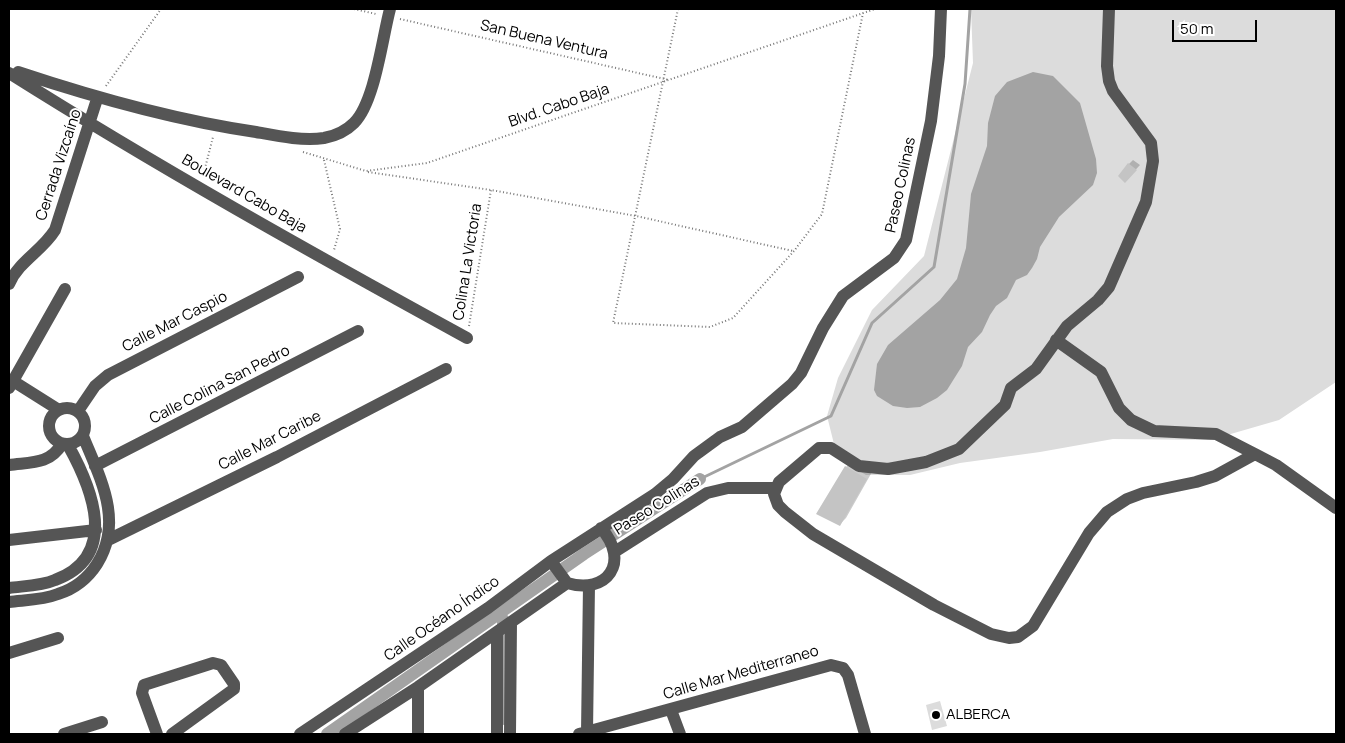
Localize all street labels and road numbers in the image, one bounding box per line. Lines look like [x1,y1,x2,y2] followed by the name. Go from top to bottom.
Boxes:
[478,17,610,63] street label: San Buena Ventura
[506,80,612,132] street label: Blvd. Cabo Baja
[33,107,85,223] street label: Cerrada Vizcaíno
[882,136,920,234] street label: Paseo Colinas
[178,151,310,237] street label: Boulevard Cabo Baja
[450,202,486,322] street label: Colina La Victoria
[120,288,230,356] street label: Calle Mar Caspio
[147,342,293,428] street label: Calle Colina San Pedro
[216,407,324,475] street label: Calle Mar Caribe
[611,473,703,539] street label: Paseo Colinas
[381,573,503,665] street label: Calle Océano Índico
[661,642,821,704] street label: Calle Mar Mediterraneo

